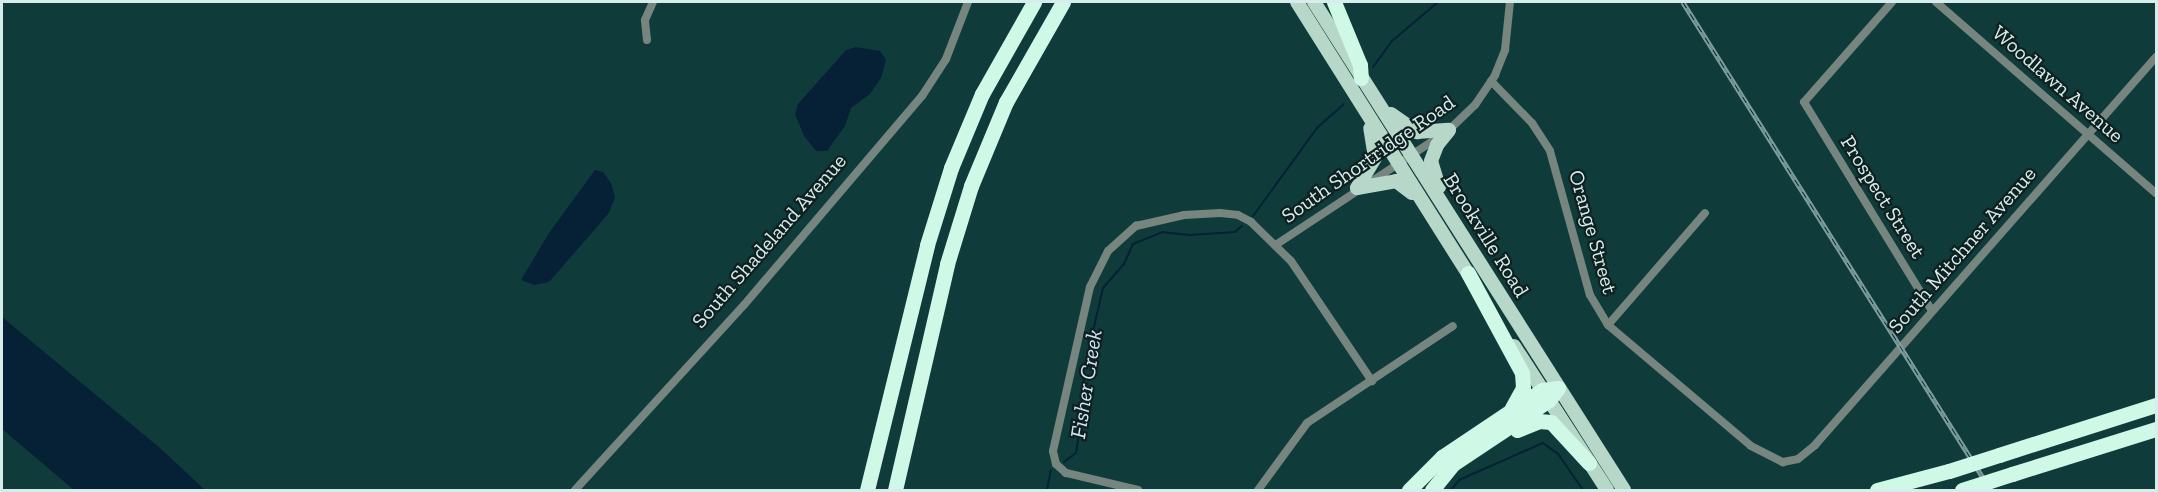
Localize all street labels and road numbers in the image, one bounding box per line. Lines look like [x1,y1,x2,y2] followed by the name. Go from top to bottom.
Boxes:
[1987,20,2129,148] street label: Woodlawn Avenue
[1276,90,1460,228] street label: South Shortridge Road
[1835,131,1931,263] street label: Prospect Street
[686,149,852,333] street label: South Shadeland Avenue
[1882,161,2042,339] street label: South Mitchner Avenue
[1563,167,1623,297] street label: Orange Street
[1438,168,1534,302] street label: Brookville Road

